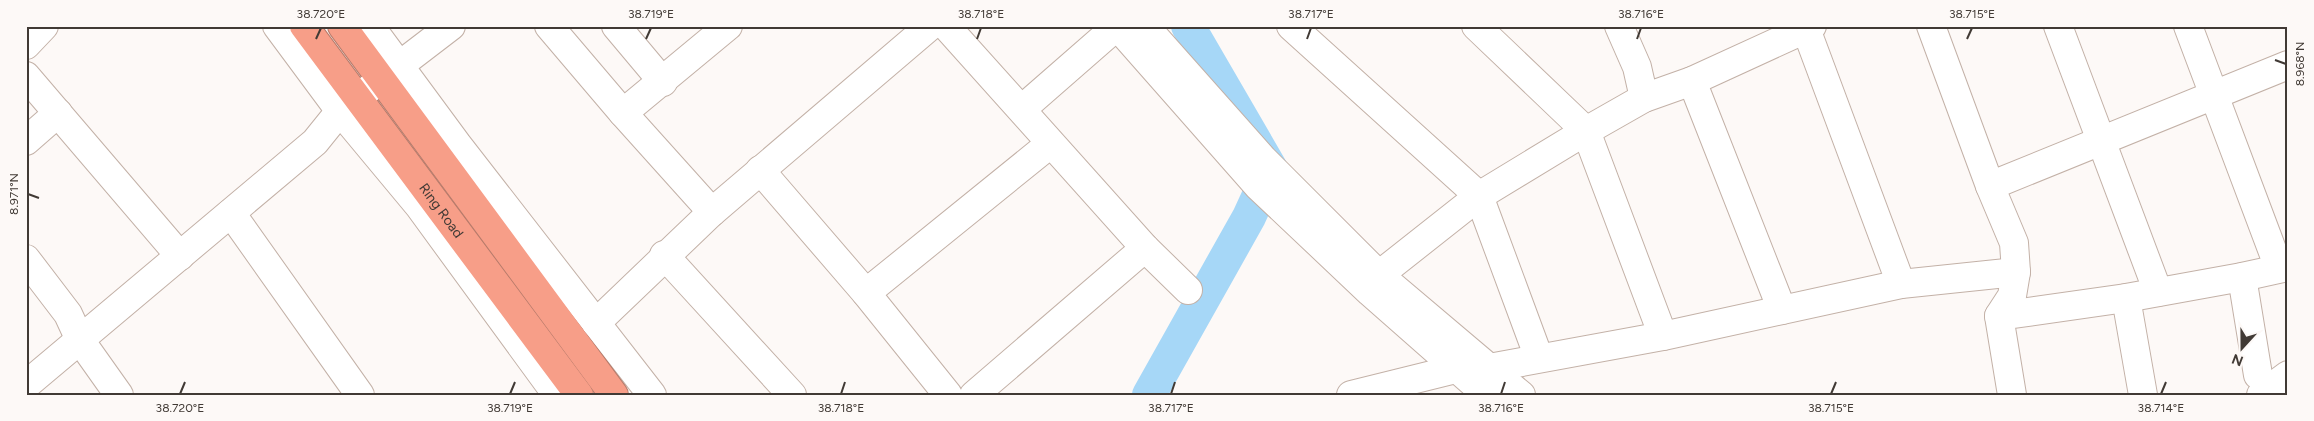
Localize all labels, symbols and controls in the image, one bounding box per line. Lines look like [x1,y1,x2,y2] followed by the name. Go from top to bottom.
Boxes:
[297,7,345,21] text: 38.720°E
[628,7,674,21] text: 38.719°E
[958,7,1004,21] text: 38.718°E
[1288,7,1334,21] text: 38.717°E
[1618,7,1664,21] text: 38.716°E
[1949,7,1995,21] text: 38.715°E
[2293,42,2307,86] text: 8.968°N
[7,173,21,215] text: 8.971°N
[415,180,467,241] street label: Ring Road
[2216,324,2266,374] north arrow
[2229,350,2246,370] text: N
[156,401,204,415] text: 38.720°E
[487,401,533,415] text: 38.719°E
[818,401,864,415] text: 38.718°E
[1148,401,1194,415] text: 38.717°E
[1478,401,1524,415] text: 38.716°E
[1808,401,1854,415] text: 38.715°E
[2138,401,2184,415] text: 38.714°E

